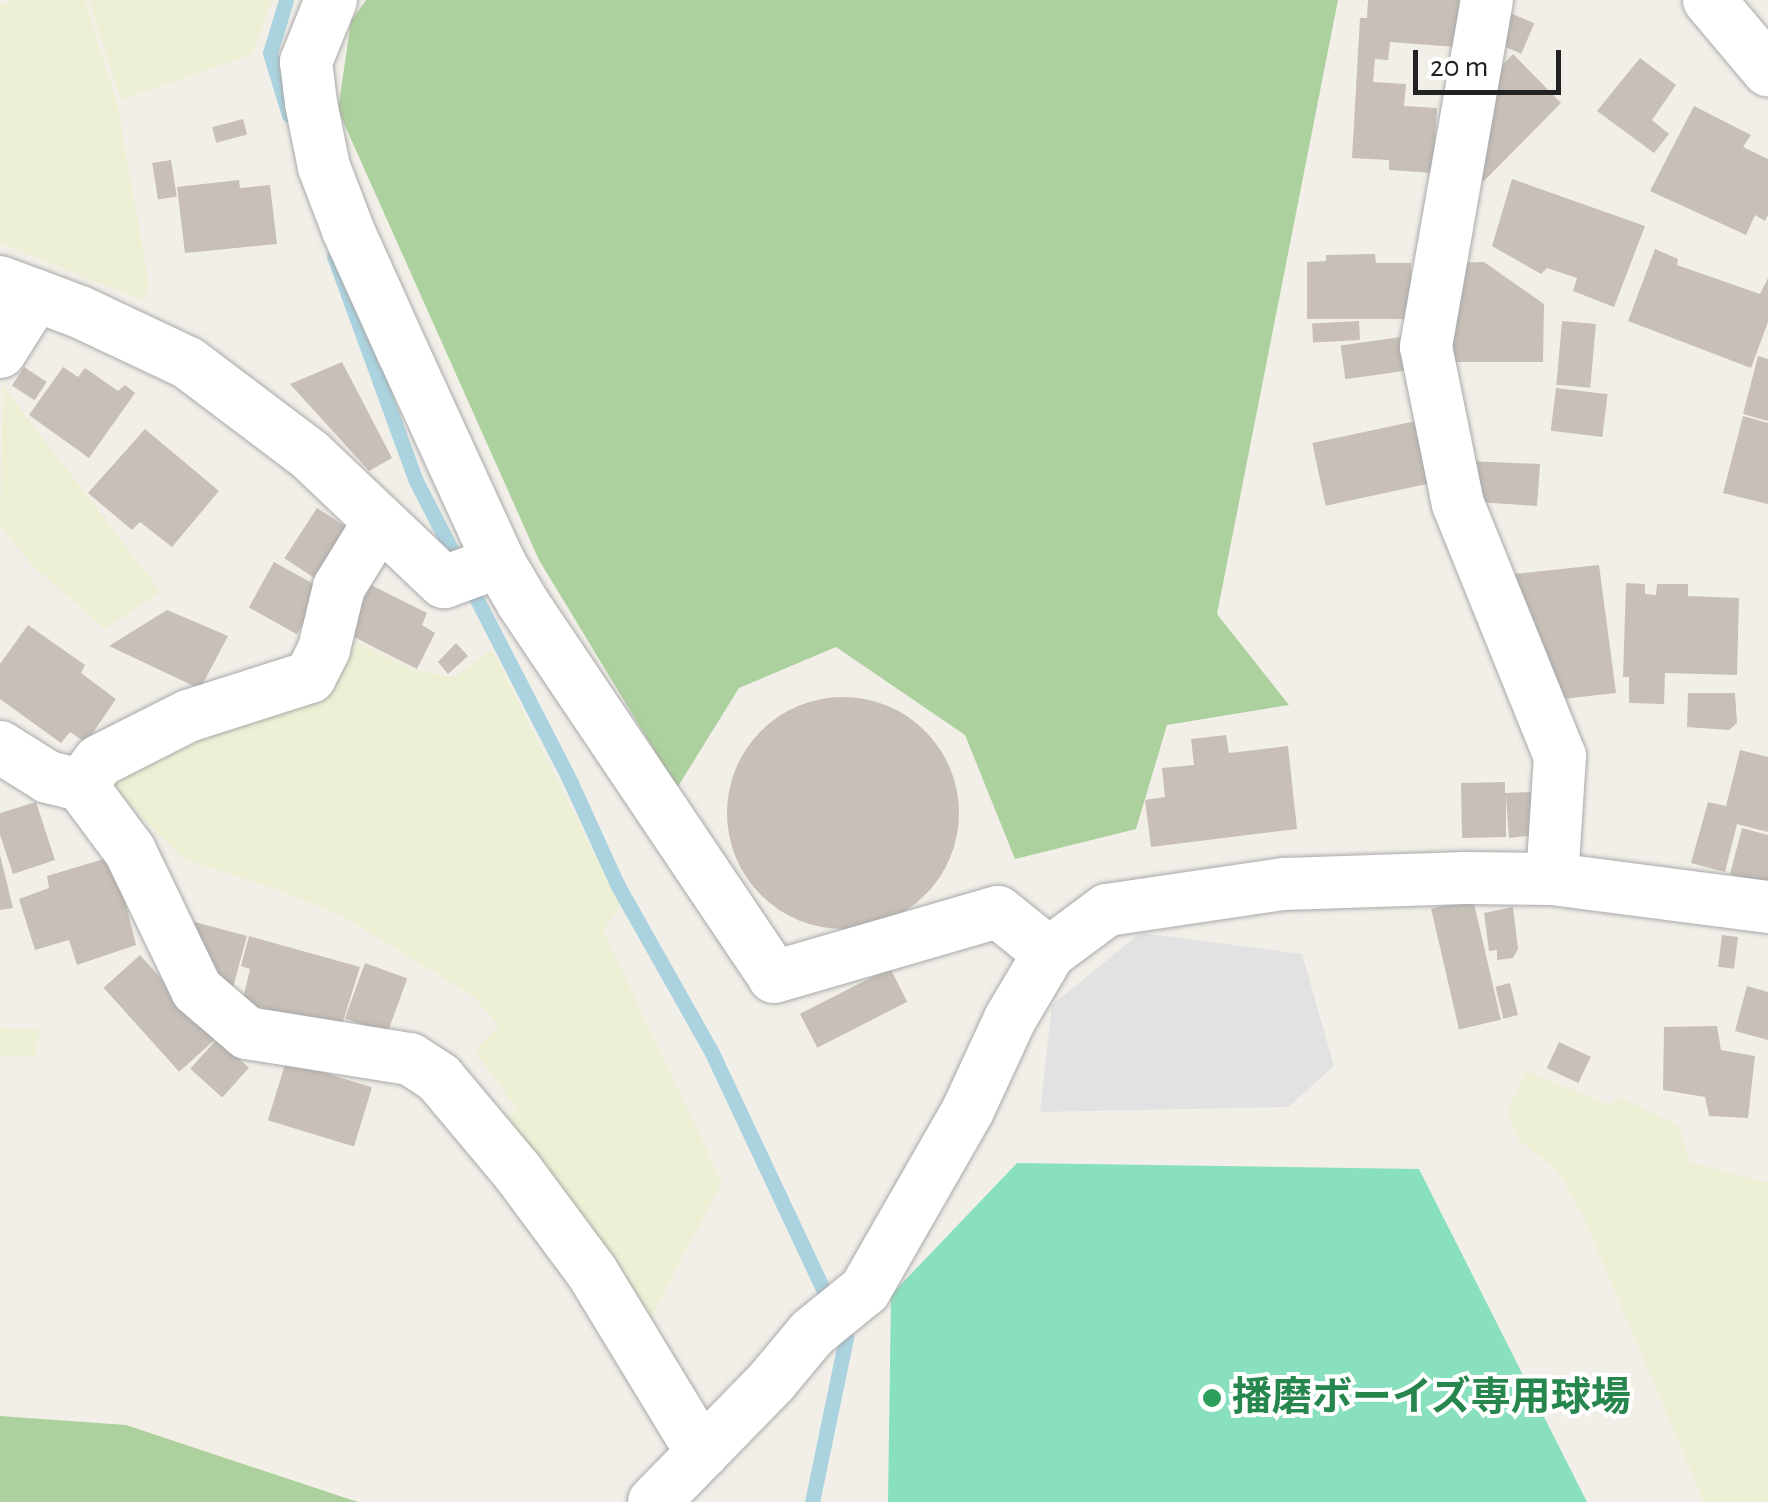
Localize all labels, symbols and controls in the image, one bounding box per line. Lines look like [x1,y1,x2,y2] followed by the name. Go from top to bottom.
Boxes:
[1418,30,1566,92] scale bar
[1430,52,1488,82] text: 20 m
[1232,1374,1632,1422] place label: 播磨ボーイズ専用球場
[1201,1387,1223,1409] marker: 播磨ボーイズ専用球場

